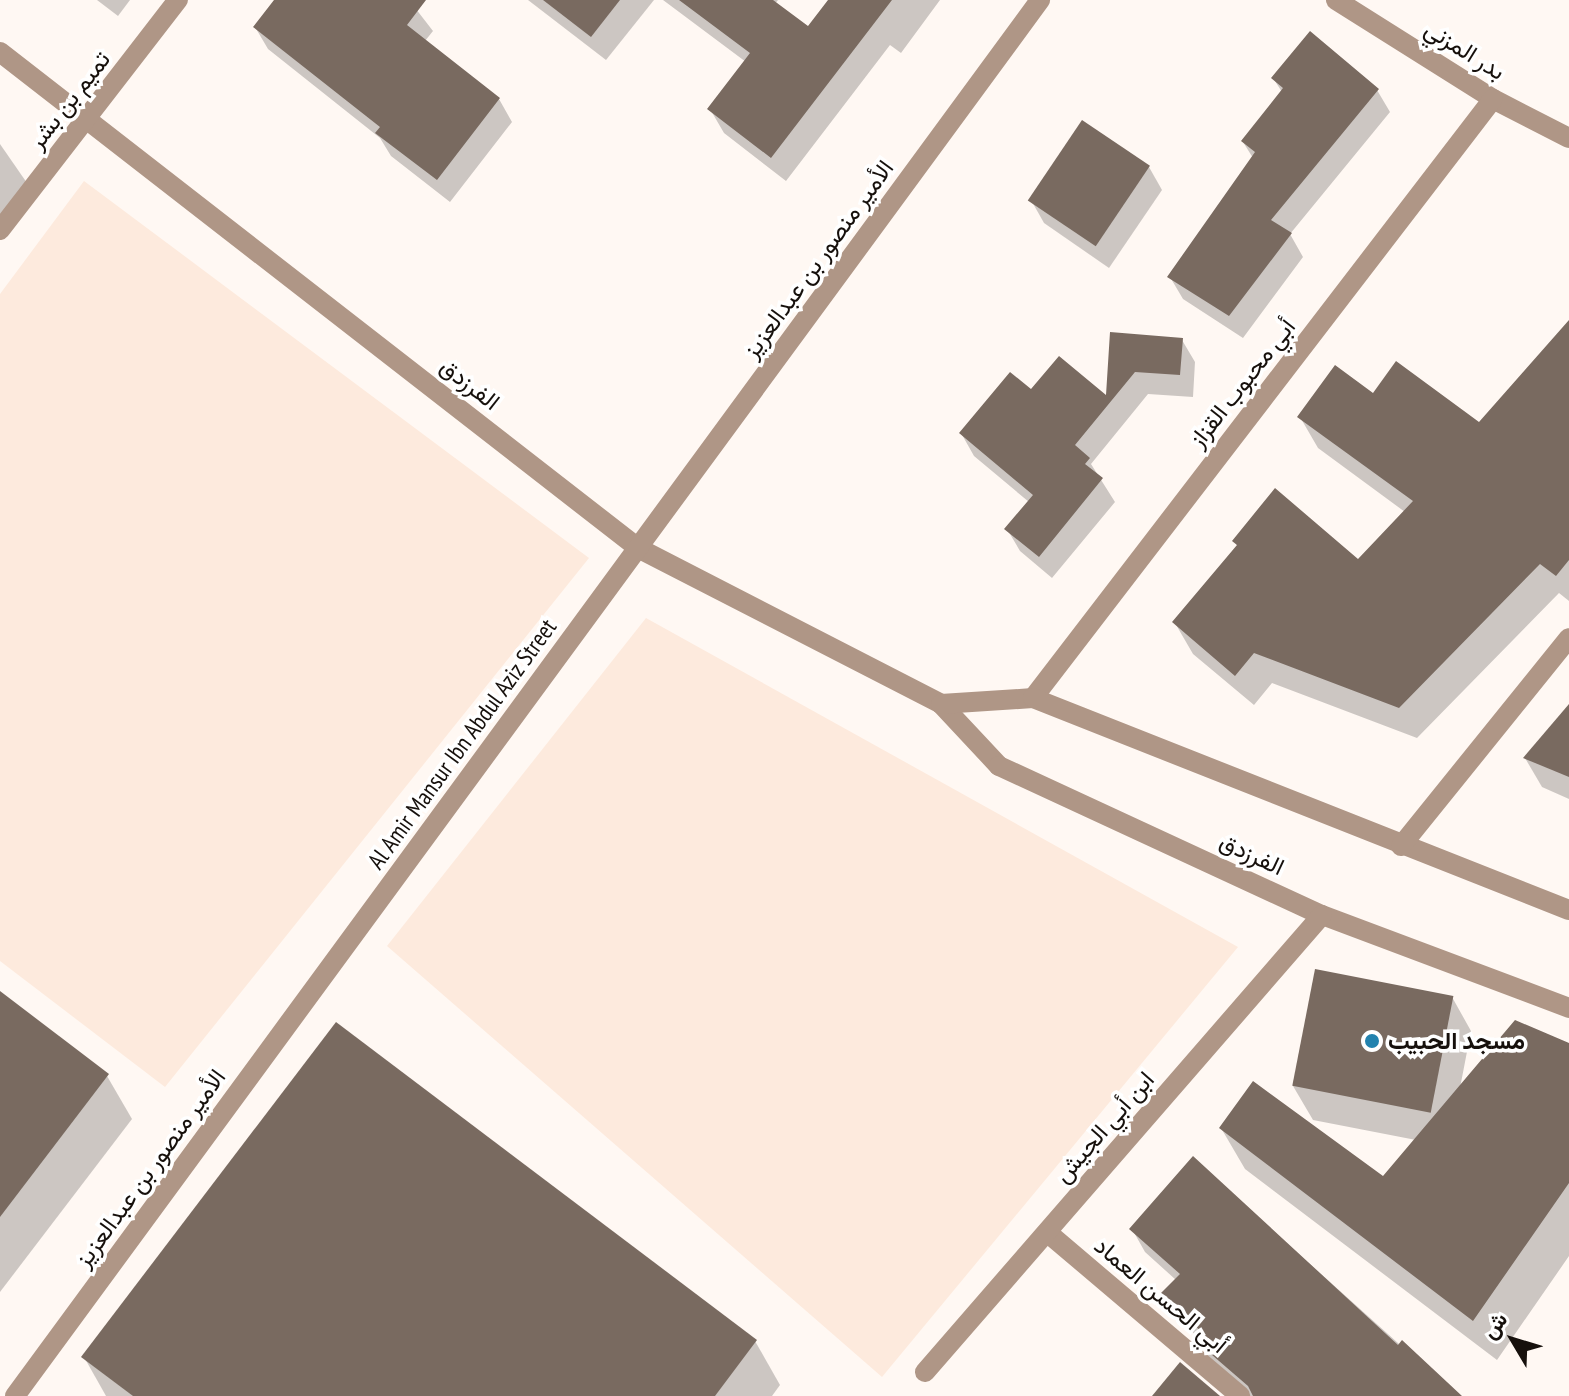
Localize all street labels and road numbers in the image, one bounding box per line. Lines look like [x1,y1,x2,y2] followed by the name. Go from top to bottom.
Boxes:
[1419,14,1511,86] street label: بدر المزني
[22,45,116,155] street label: تميم بن بشر
[737,154,899,364] street label: الأمير منصور بن عبدالعزيز
[1183,313,1301,453] street label: أبي محبوب القزاز
[434,352,506,416] street label: الفرزدق
[361,612,563,876] street label: Al Amir Mansur Ibn Abdul Aziz Street
[1215,827,1289,881] street label: الفرزدق
[69,1063,231,1273] street label: الأمير منصور بن عبدالعزيز
[1048,1066,1160,1188] street label: ابن أبي الجيش
[1089,1231,1233,1359] street label: أبي الحسن العماد

